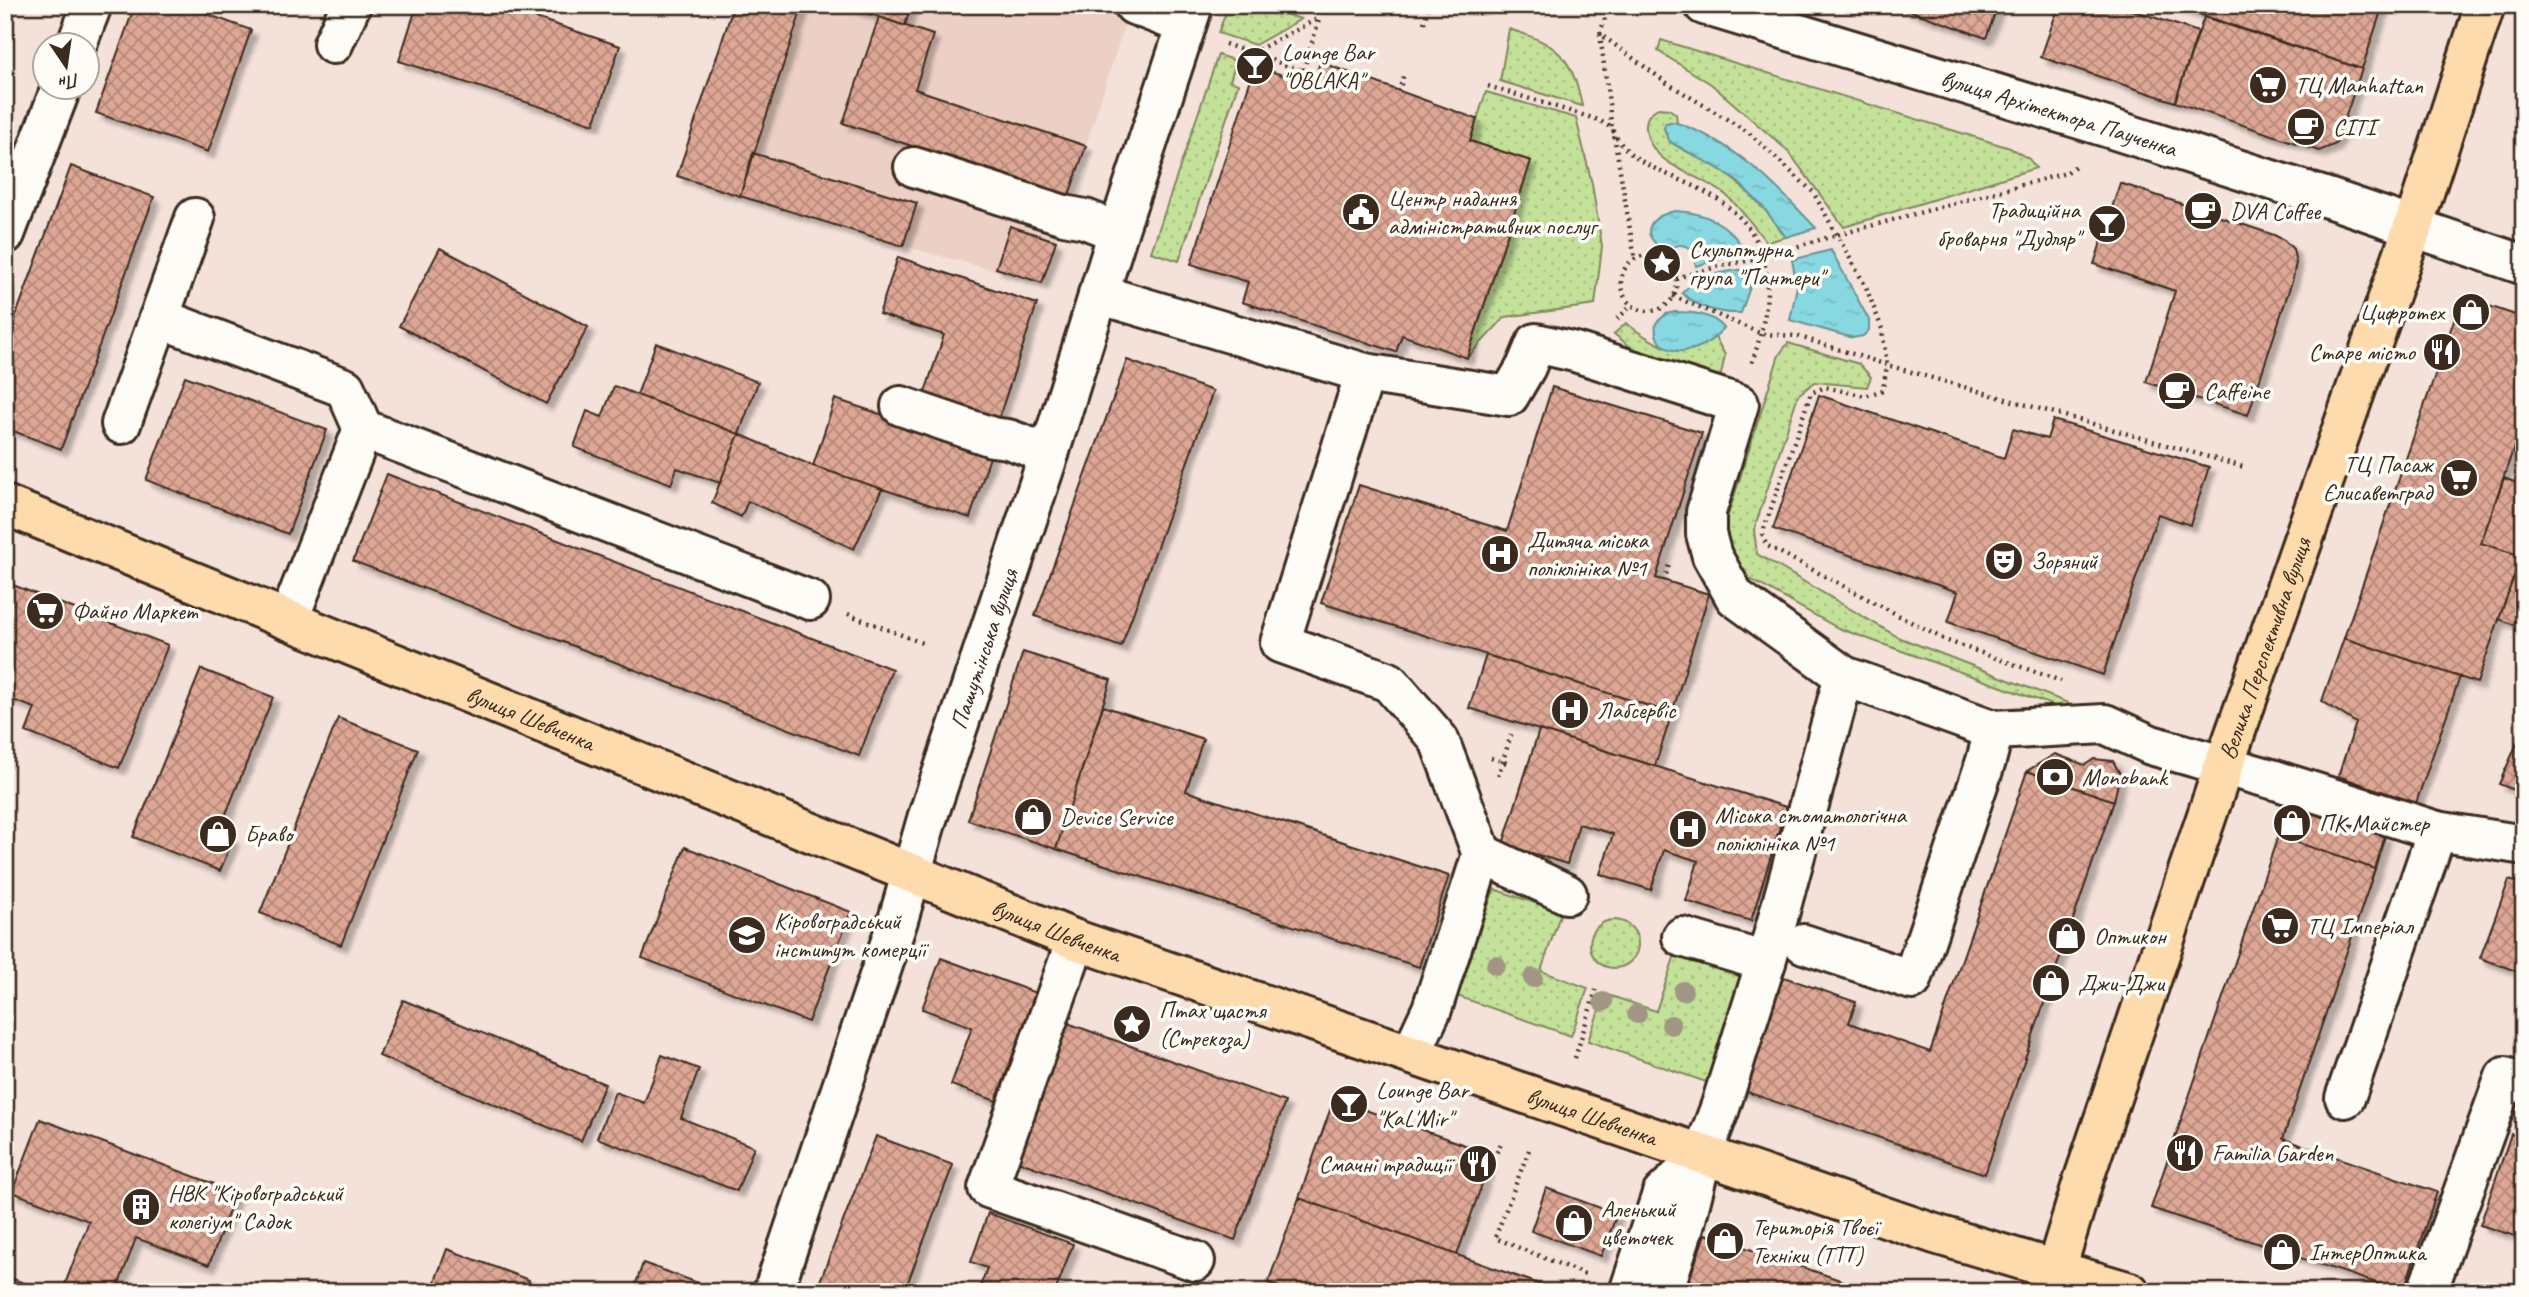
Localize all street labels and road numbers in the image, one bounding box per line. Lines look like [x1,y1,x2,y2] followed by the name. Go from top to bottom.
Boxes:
[1937,63,2182,164] street label: вулиця Архітектора Паученка
[2212,532,2318,763] street label: Велика Перспективна вулиця
[943,563,1025,733] street label: Пашутінська вулиця
[462,679,601,759] street label: вулиця Шевченка
[987,892,1126,970] street label: вулиця Шевченка
[1523,1080,1663,1153] street label: вулиця Шевченка

